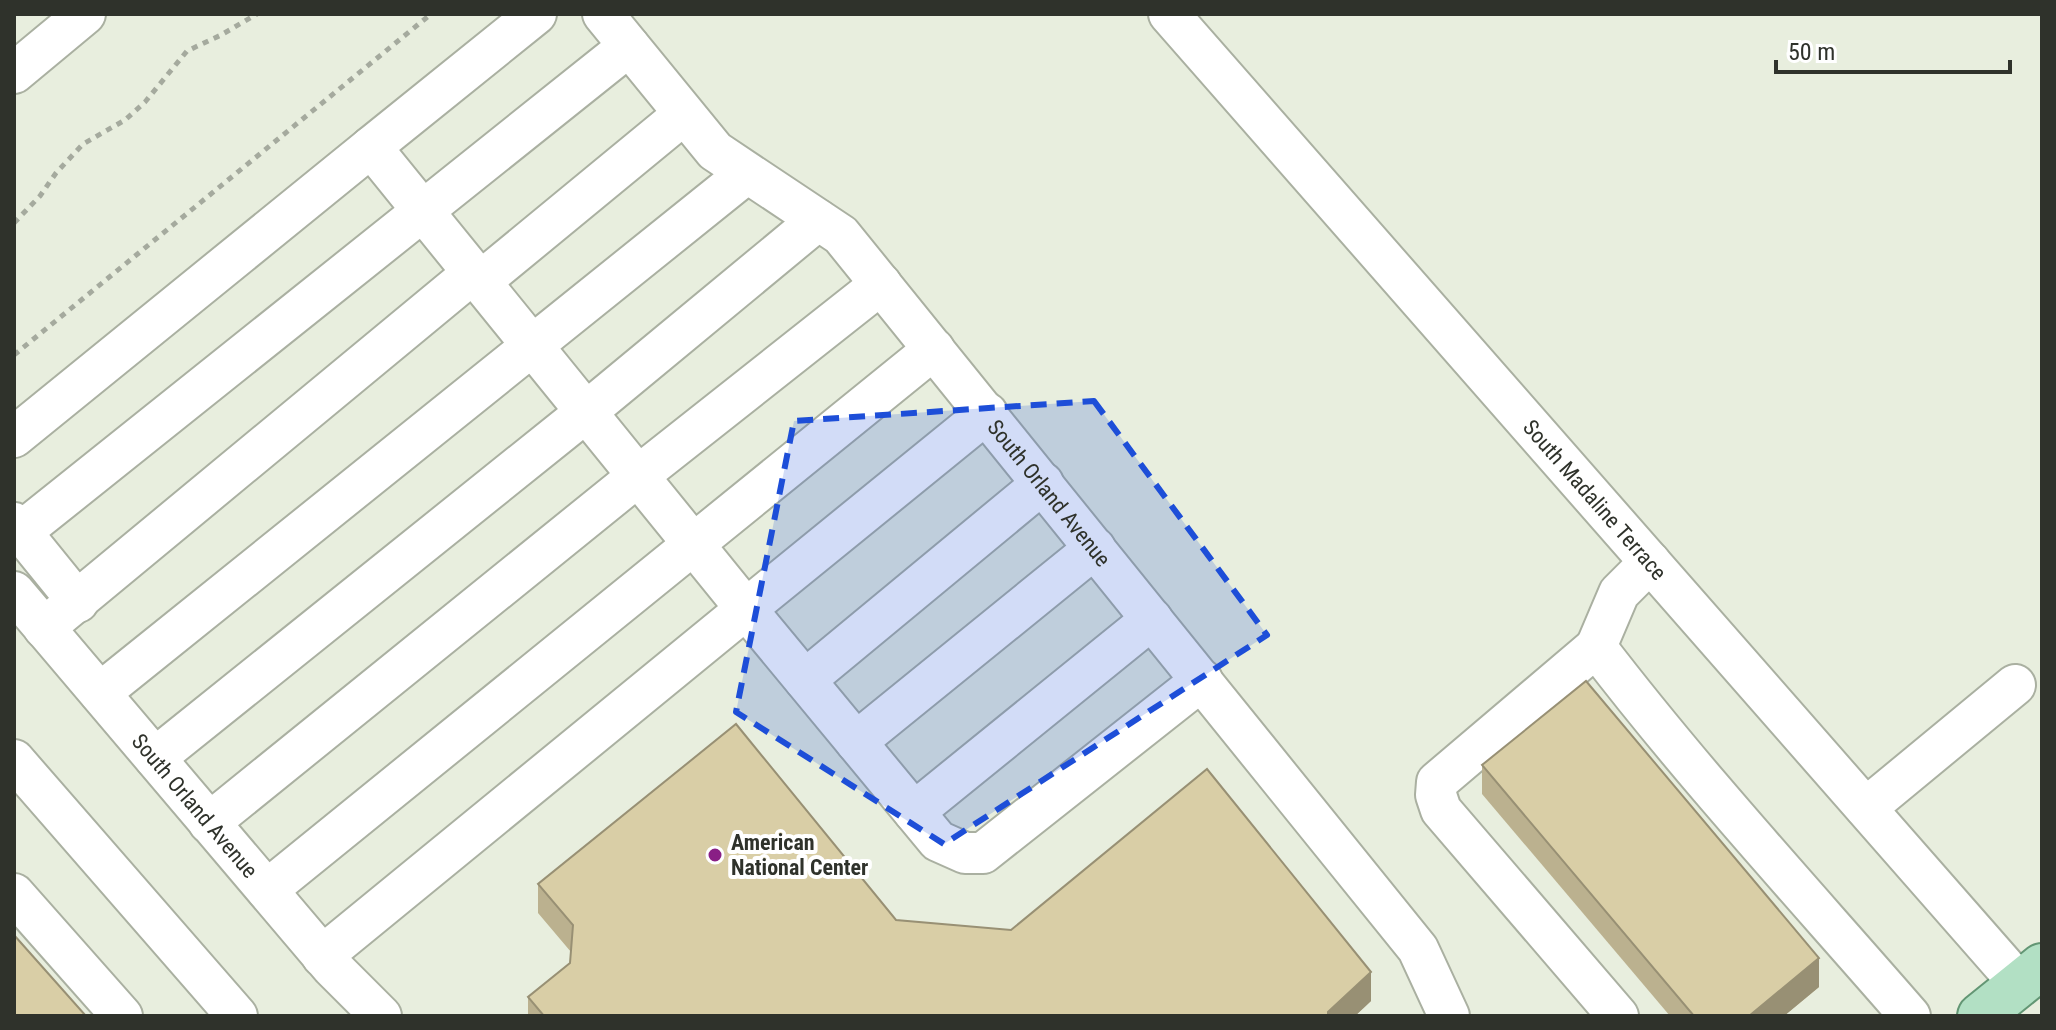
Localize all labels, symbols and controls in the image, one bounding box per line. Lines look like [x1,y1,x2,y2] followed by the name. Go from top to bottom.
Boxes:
[1776,24,2010,74] scale bar
[1788,38,1835,66] text: 50 m
[982,415,1116,571] street label: South Orland Avenue
[1518,415,1671,585] street label: South Madaline Terrace
[127,729,263,883] street label: South Orland Avenue
[731,830,868,880] place label: American National Center
[706,846,724,864] marker: American National Center

